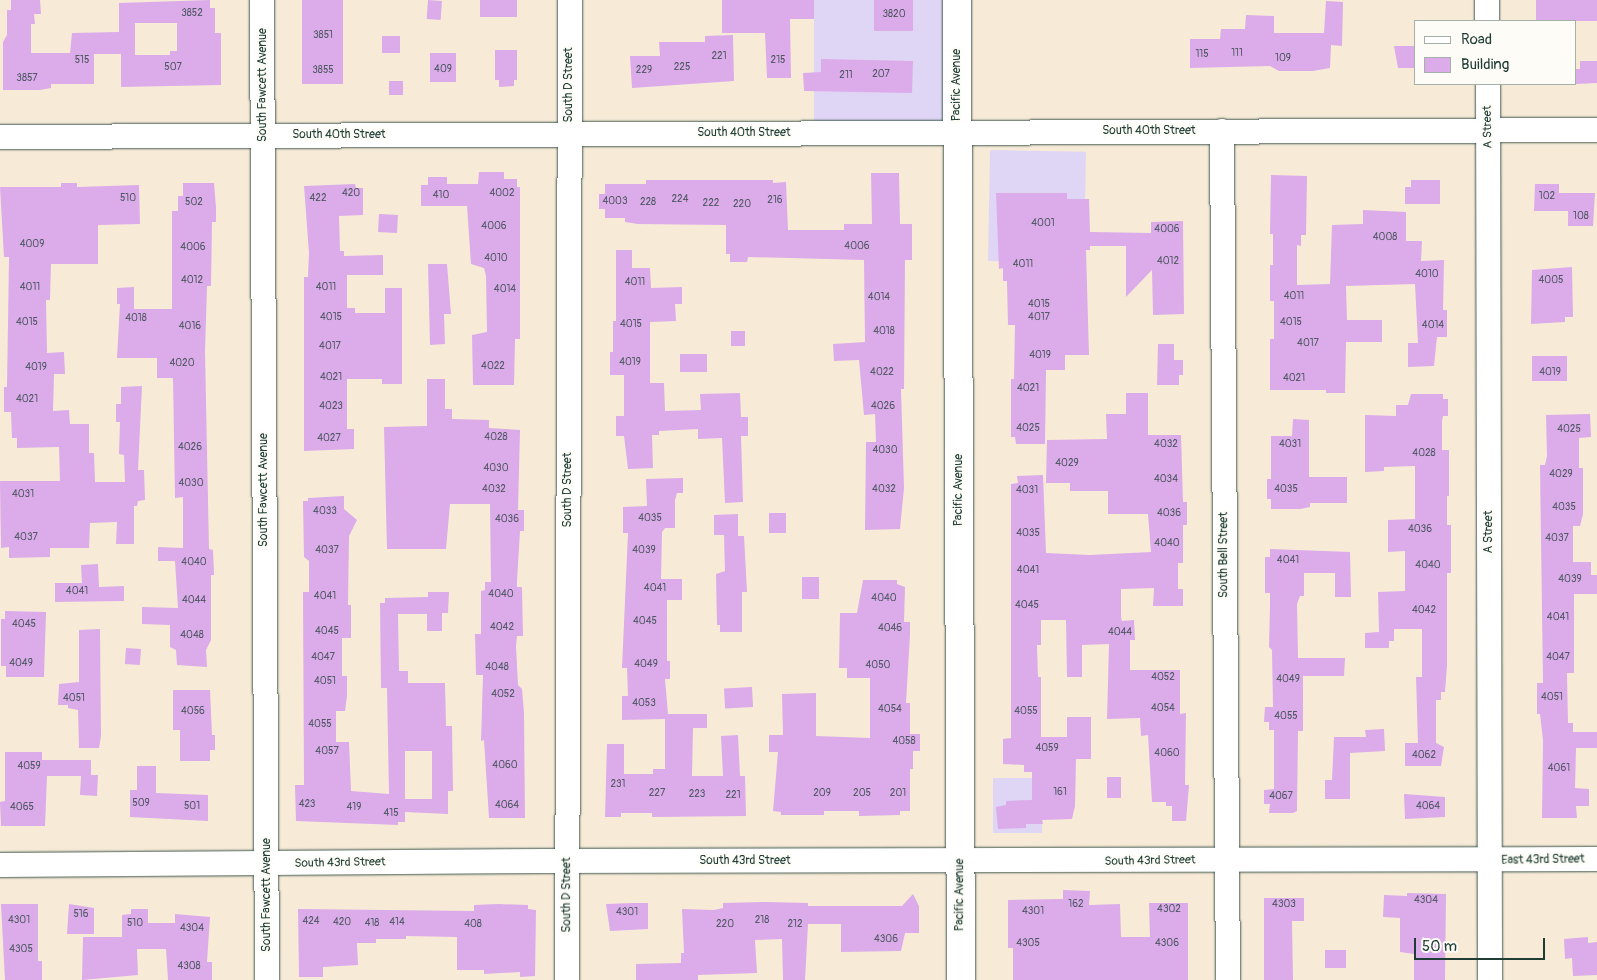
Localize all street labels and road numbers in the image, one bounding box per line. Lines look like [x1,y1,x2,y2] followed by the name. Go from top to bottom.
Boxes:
[256,28,270,142] street label: South Fawcett Avenue
[562,47,576,123] street label: South D Street
[950,49,964,121] street label: Pacific Avenue
[1480,105,1496,149] street label: A Street
[1102,124,1196,138] street label: South 40th Street
[697,126,791,140] street label: South 40th Street
[292,128,386,142] street label: South 40th Street
[257,433,271,547] street label: South Fawcett Avenue
[561,452,575,528] street label: South D Street
[952,454,966,526] street label: Pacific Avenue
[1482,511,1496,553] street label: A Street
[1217,512,1231,598] street label: South Bell Street
[260,838,274,952] street label: South Fawcett Avenue
[1501,852,1585,868] street label: East 43rd Street
[1104,853,1196,869] street label: South 43rd Street
[699,854,791,868] street label: South 43rd Street
[294,855,386,871] street label: South 43rd Street
[560,857,574,933] street label: South D Street
[953,859,967,931] street label: Pacific Avenue

